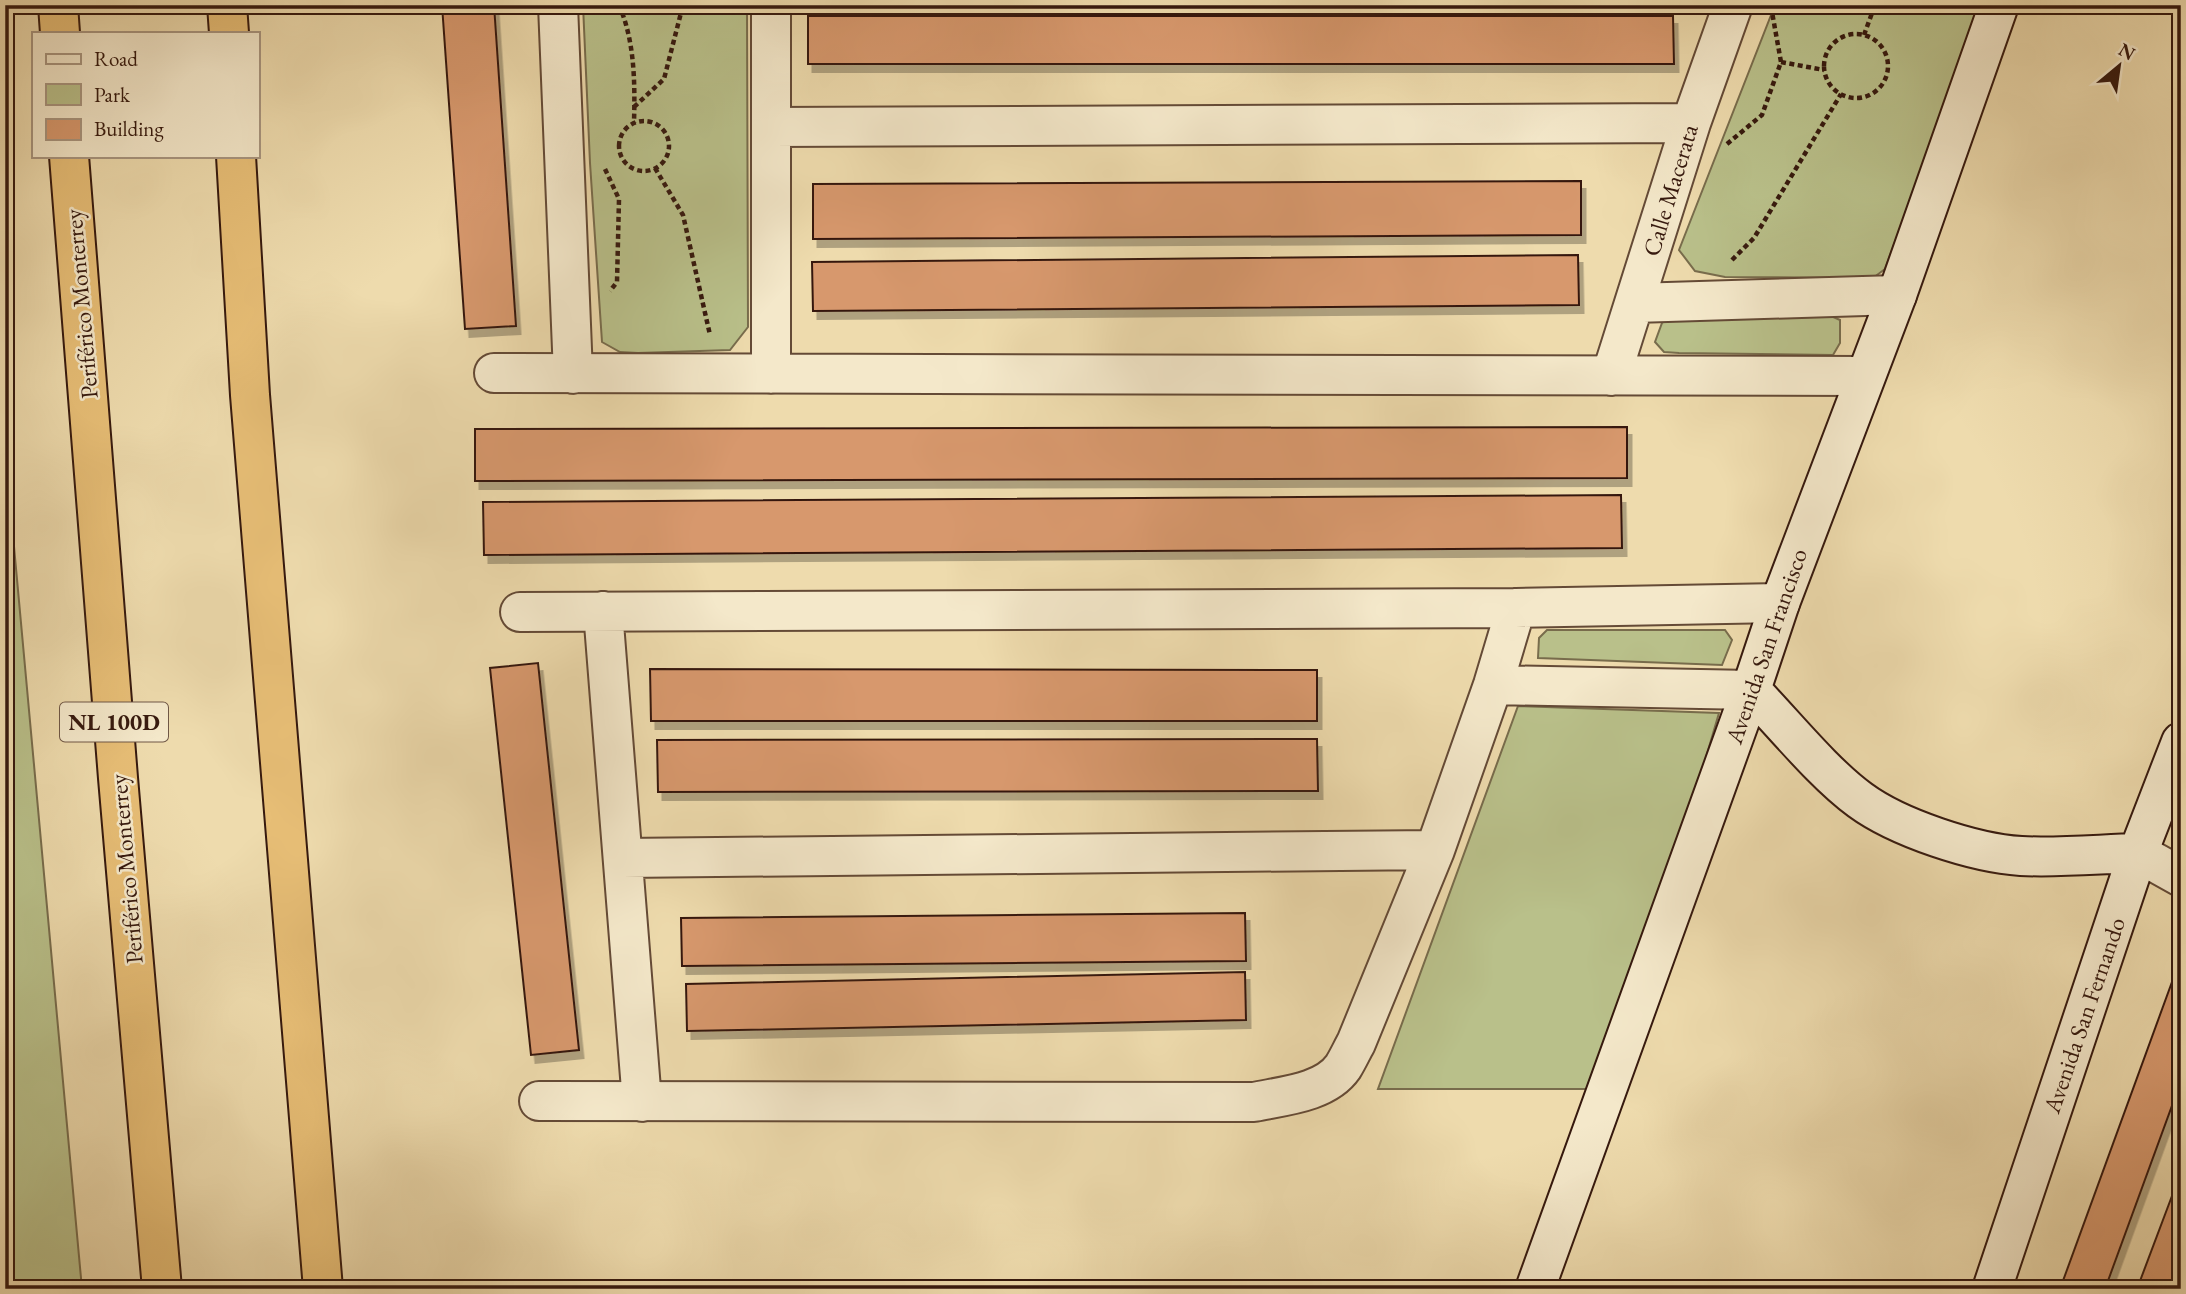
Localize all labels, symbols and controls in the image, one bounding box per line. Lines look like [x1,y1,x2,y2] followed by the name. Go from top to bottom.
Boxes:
[32,32,259,158] legend
[2084,32,2154,102] north arrow
[2114,37,2140,67] text: N
[94,45,138,72] text: Road
[94,81,131,108] text: Park
[94,115,164,142] text: Building
[1635,120,1705,260] street label: Calle Macerata
[57,208,105,400] street label: Periférico Monterrey
[1718,544,1814,749] street label: Avenida San Francisco
[60,702,168,742] road number: NL 100D
[102,773,150,965] street label: Periférico Monterrey
[2036,913,2132,1118] street label: Avenida San Fernando

